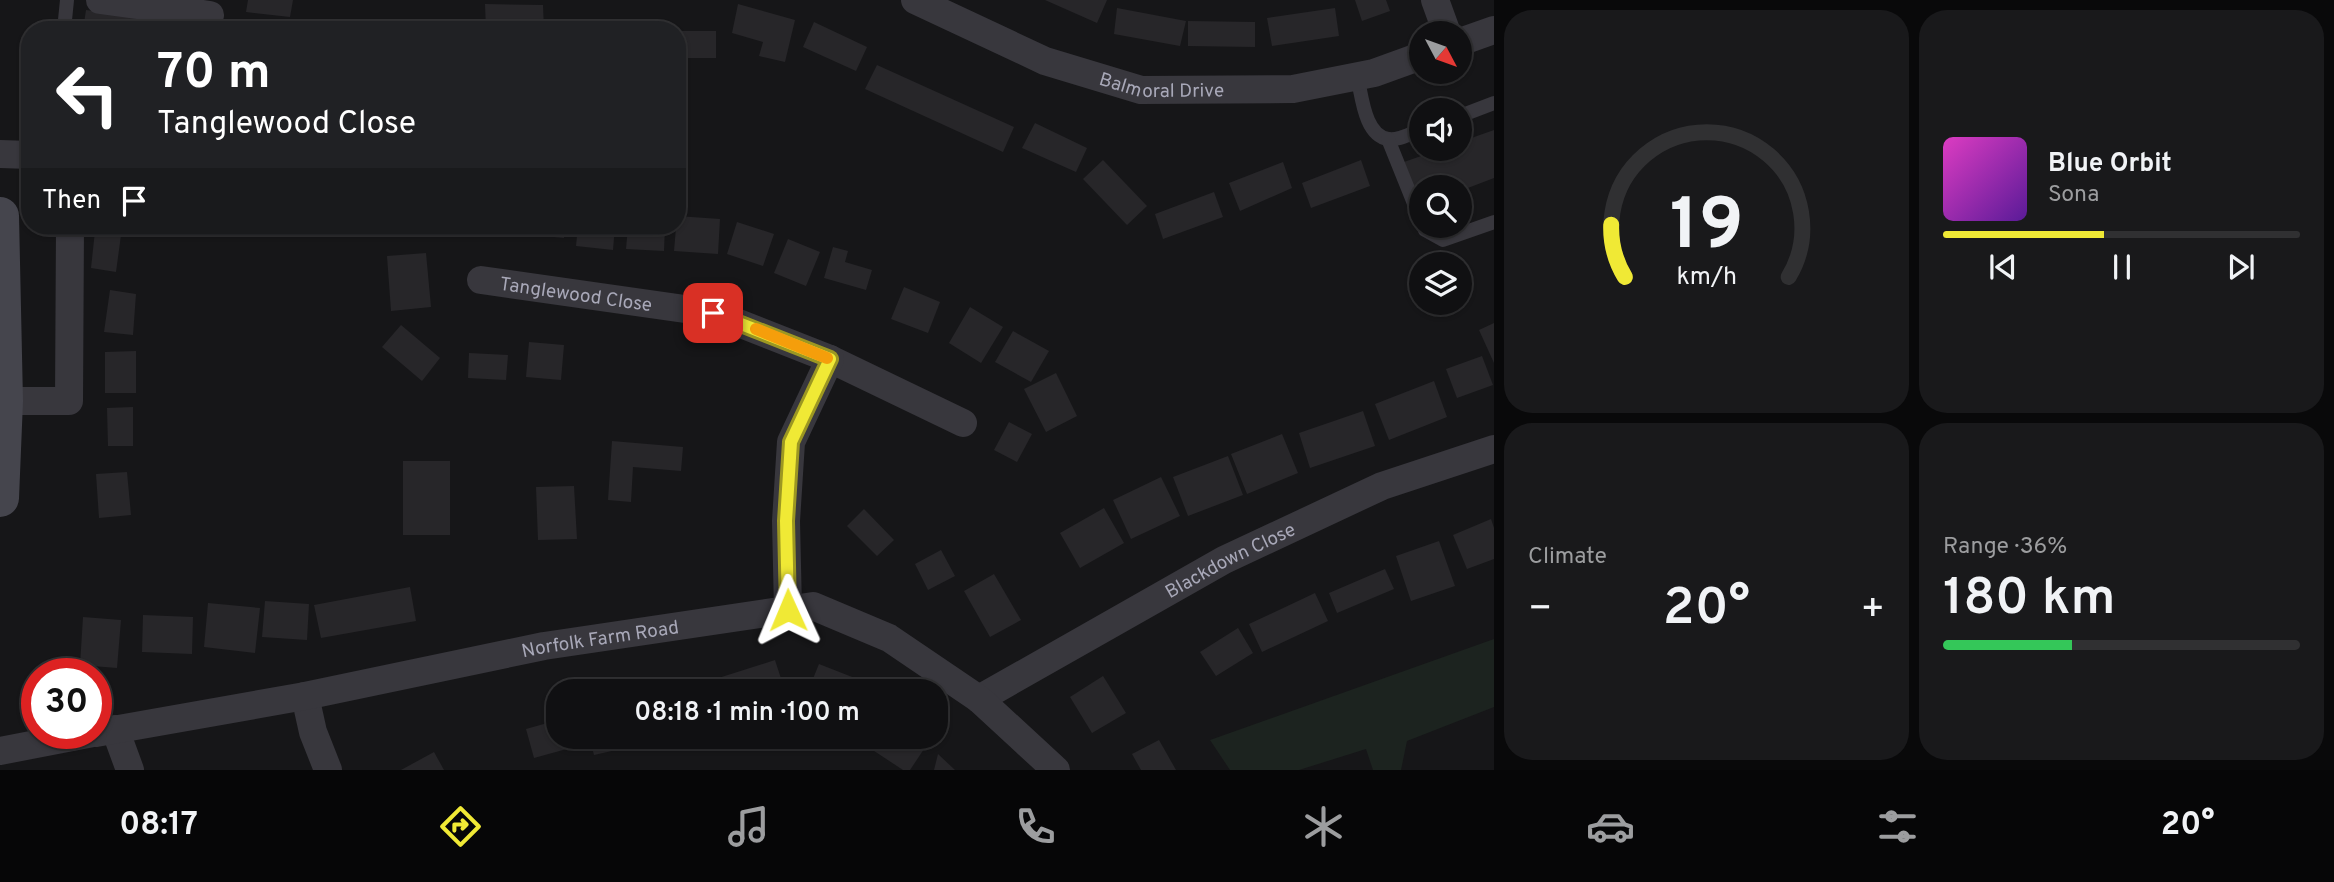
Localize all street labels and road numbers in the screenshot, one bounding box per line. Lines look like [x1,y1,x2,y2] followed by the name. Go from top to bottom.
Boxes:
[1096,68,1224,104] street label: Balmoral Drive
[498,273,654,318] street label: Tanglewood Close
[1161,518,1300,605] street label: Blackdown Close
[520,616,681,664] street label: Norfolk Farm Road

